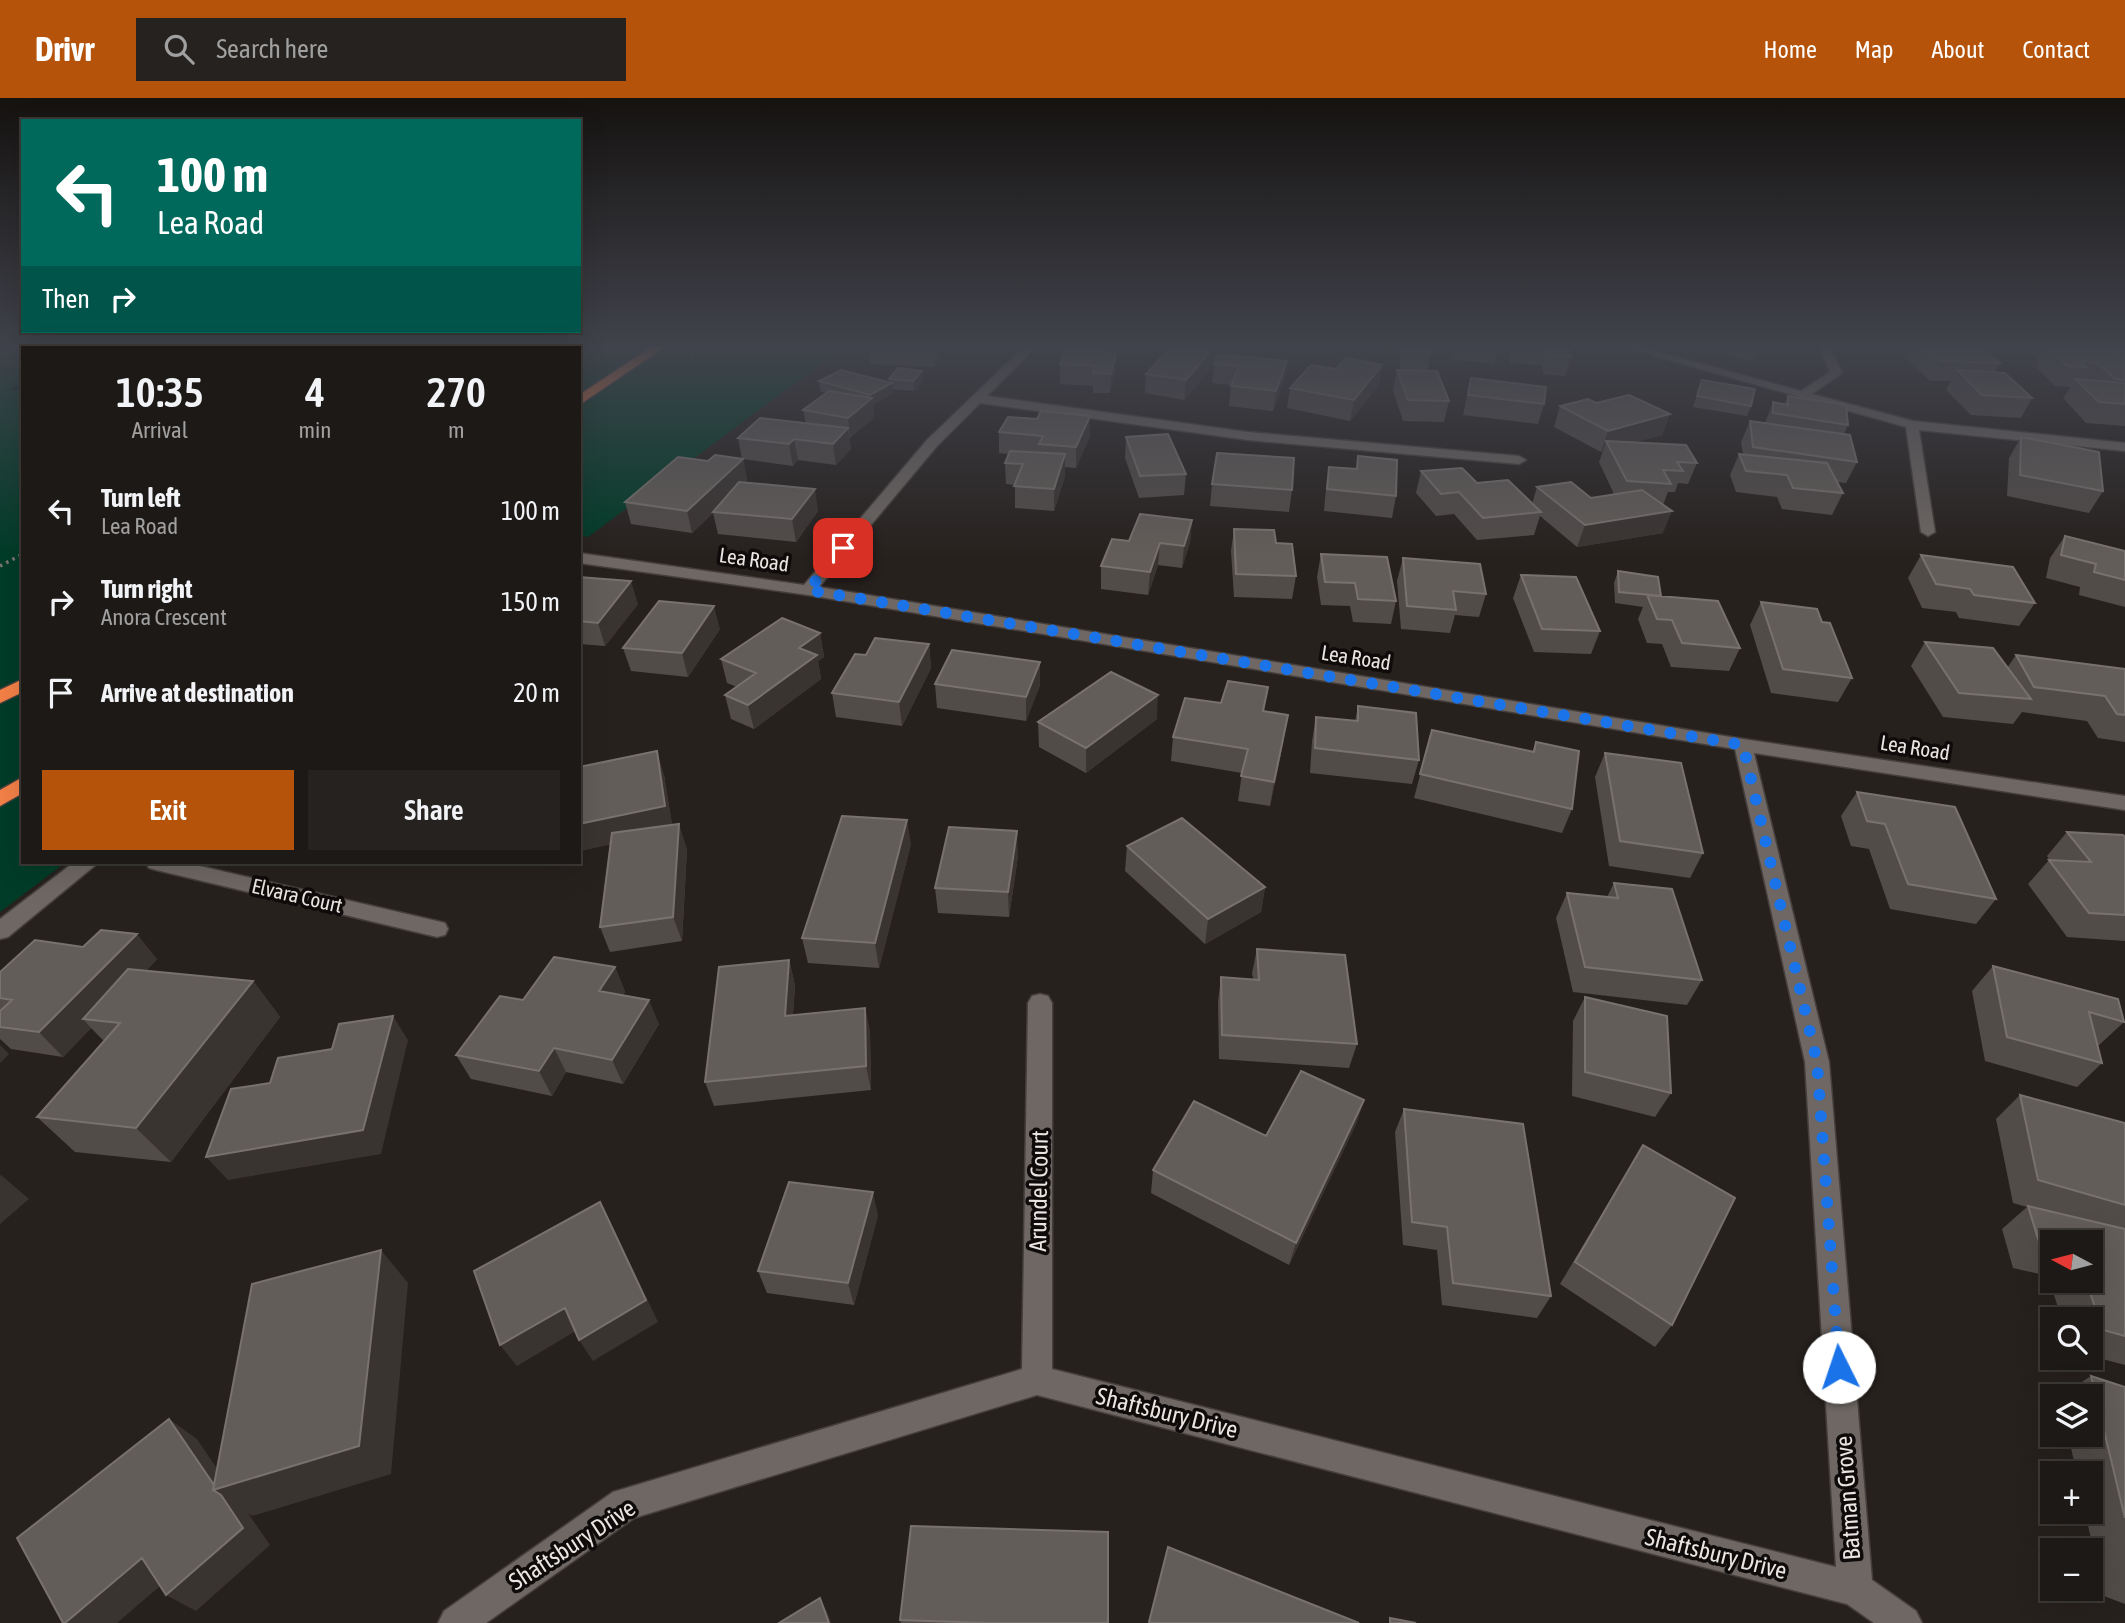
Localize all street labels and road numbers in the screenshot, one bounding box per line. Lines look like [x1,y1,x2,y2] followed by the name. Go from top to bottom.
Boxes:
[718,542,791,576] street label: Lea Road
[1320,640,1393,674] street label: Lea Road
[1879,730,1952,764] street label: Lea Road
[249,873,345,917] street label: Elvara Court
[1024,1130,1053,1252] street label: Arundel Court
[1094,1382,1241,1443] street label: Shaftsbury Drive
[1830,1435,1865,1561] street label: Batman Grove
[504,1494,640,1595] street label: Shaftsbury Drive
[1643,1523,1790,1584] street label: Shaftsbury Drive

